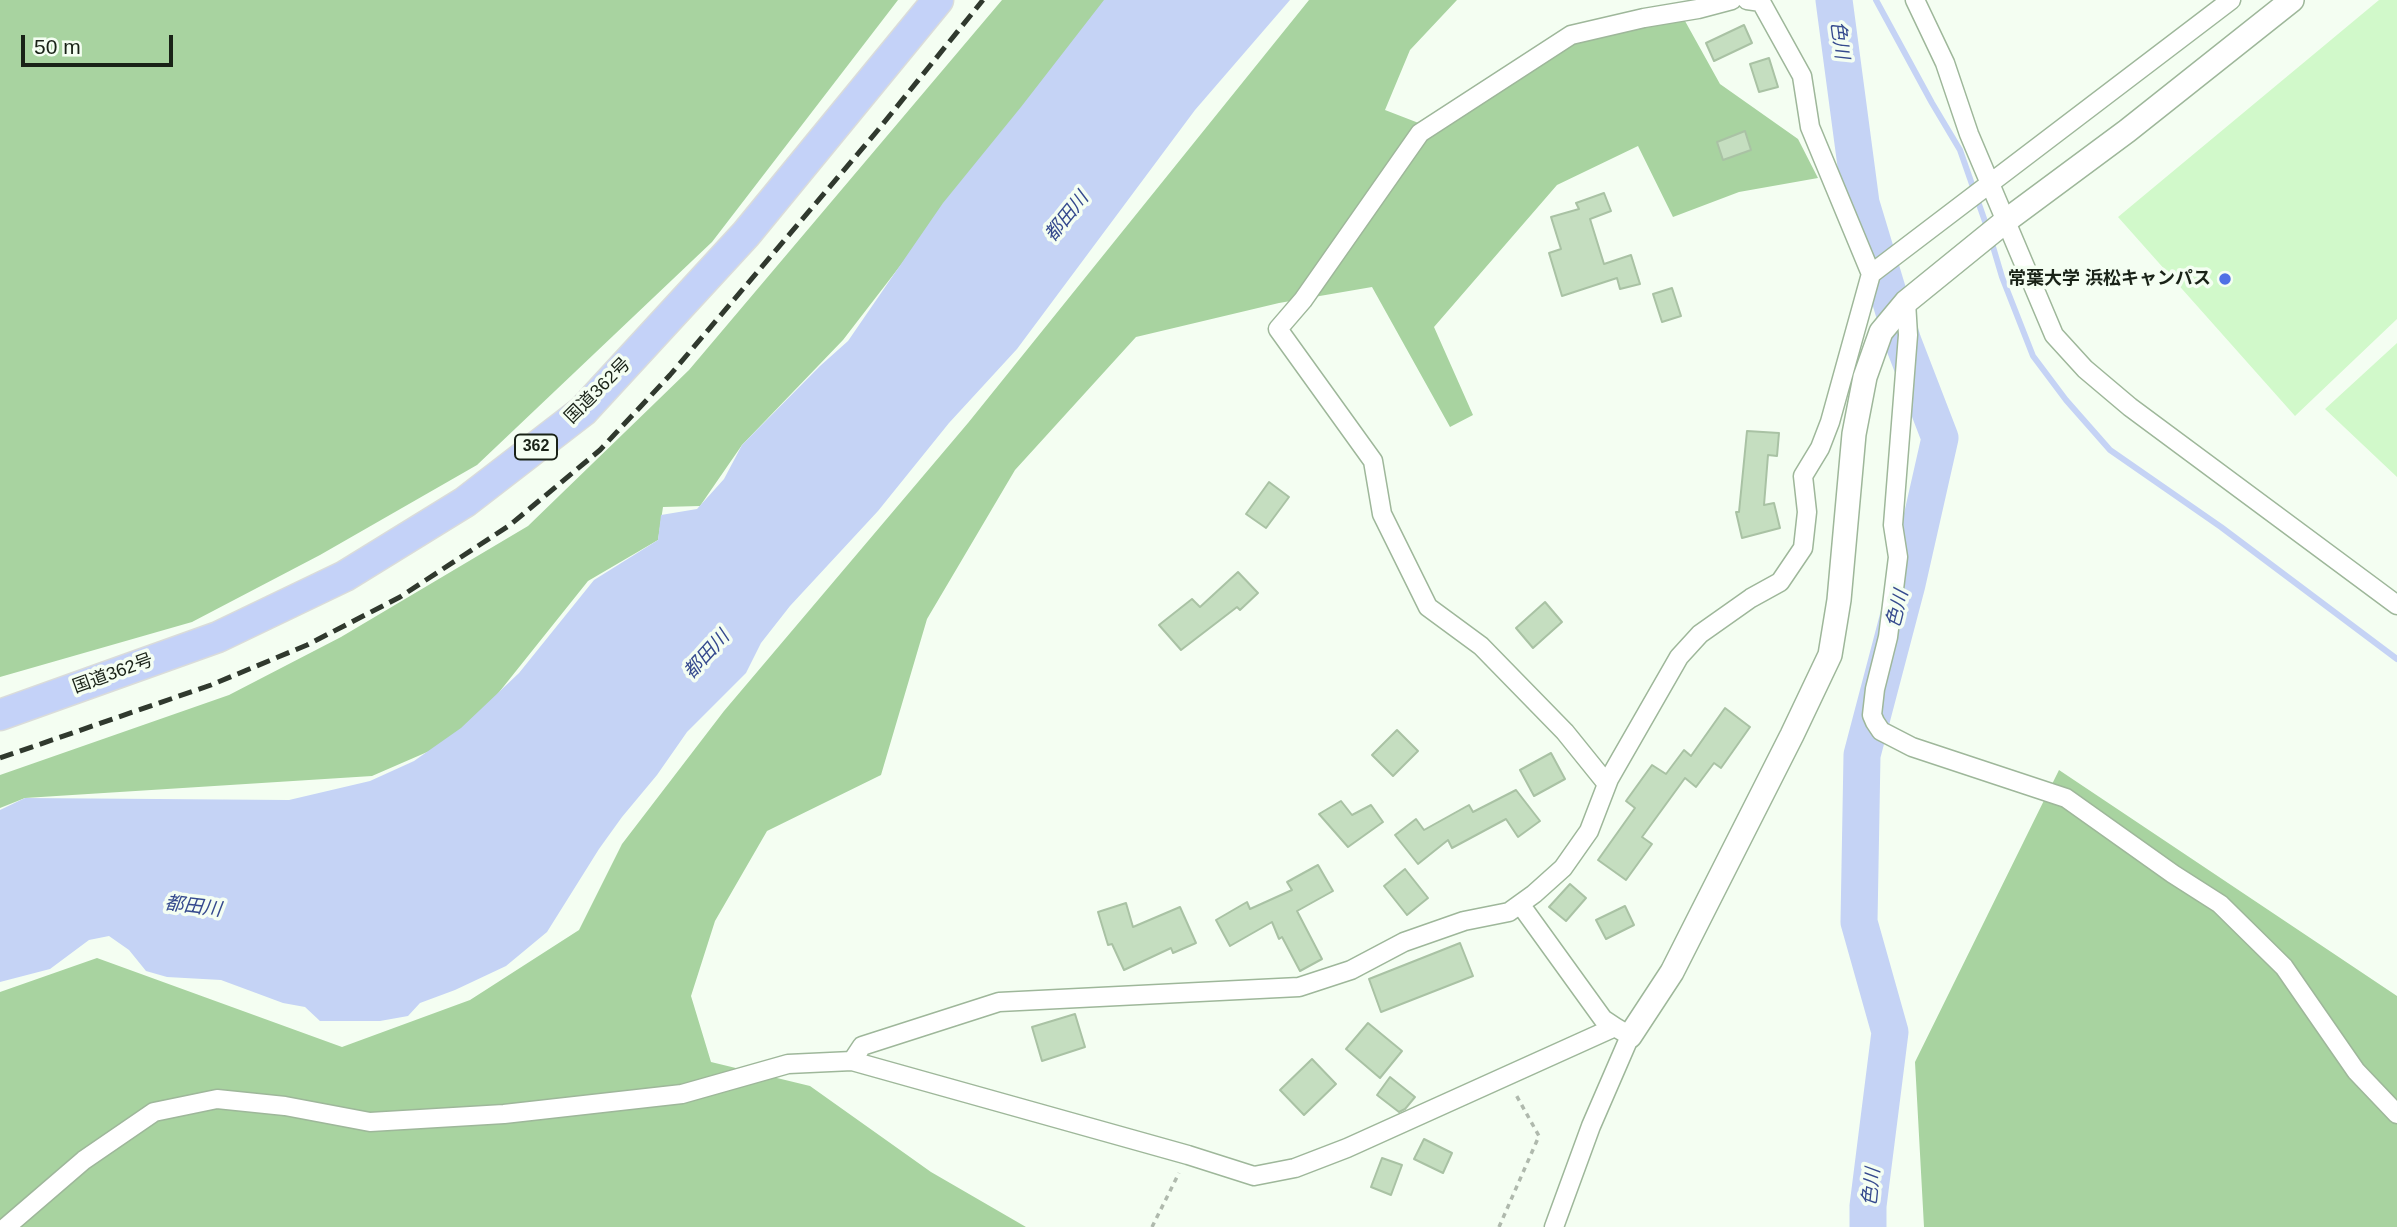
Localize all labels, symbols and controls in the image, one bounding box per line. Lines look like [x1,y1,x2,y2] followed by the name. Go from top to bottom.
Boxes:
[1825,20,1853,60] water label: 色川
[24,21,177,65] scale bar
[34,35,81,58] text: 50 m
[1040,188,1094,246] water label: 都田川
[2008,268,2211,290] place label: 常葉大学 浜松キャンパス
[2217,271,2233,287] marker: 常葉大学 浜松キャンパス
[561,354,635,428] street label: 国道362号
[515,434,557,460] road number: 362
[1882,588,1914,630] water label: 色川
[679,626,735,684] water label: 都田川
[70,649,156,699] street label: 国道362号
[163,892,223,922] water label: 都田川
[1859,1167,1885,1207] water label: 色川

